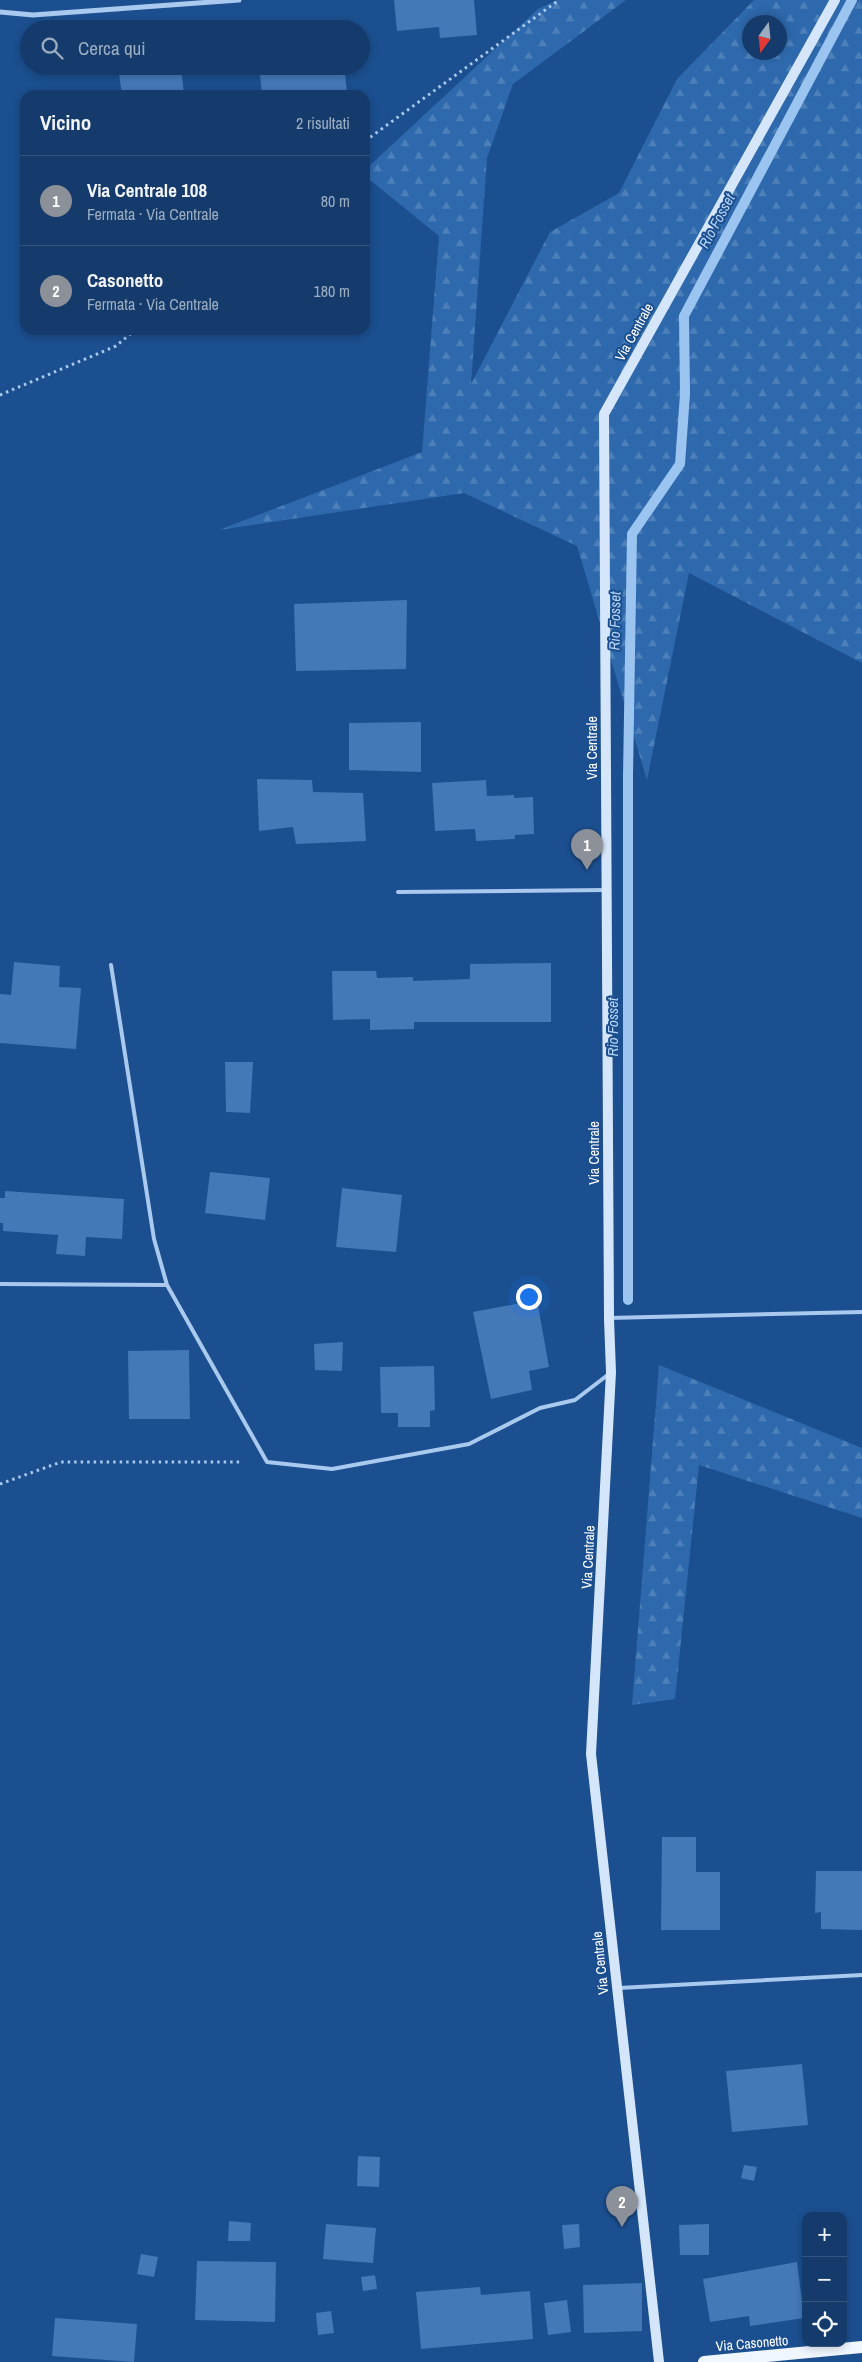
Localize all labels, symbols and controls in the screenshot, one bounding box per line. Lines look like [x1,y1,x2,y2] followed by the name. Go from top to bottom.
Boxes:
[742,15,787,60] north arrow
[20,20,370,75] search box
[38,34,66,62] icon: search
[78,35,146,61] text: Cerca qui
[40,108,91,137] text: Vicino
[296,112,350,134] text: 2 risultati
[87,177,207,203] text: Via Centrale 108
[693,189,740,252] water label: Rio Fosset
[52,190,60,212] text: 1
[321,190,350,212] text: 80 m
[87,203,219,225] text: Fermata · Via Centrale
[87,267,163,293] text: Casonetto
[52,280,60,302] text: 2
[314,280,350,302] text: 180 m
[87,293,219,315] text: Fermata · Via Centrale
[611,300,657,364] street label: Via Centrale
[603,591,626,651] water label: Rio Fosset
[583,716,601,780] street label: Via Centrale
[571,829,603,870] pin: 1
[602,997,623,1057] water label: Rio Fosset
[585,1121,603,1185] street label: Via Centrale
[516,1284,542,1310] your location
[577,1525,599,1589] street label: Via Centrale
[588,1930,612,1996] street label: Via Centrale
[606,2186,638,2227] pin: 2
[802,2212,847,2347] map controls
[802,2212,847,2257] button: +
[802,2257,847,2302] button: −
[802,2302,847,2347] button: locate
[715,2331,789,2355] street label: Via Casonetto

